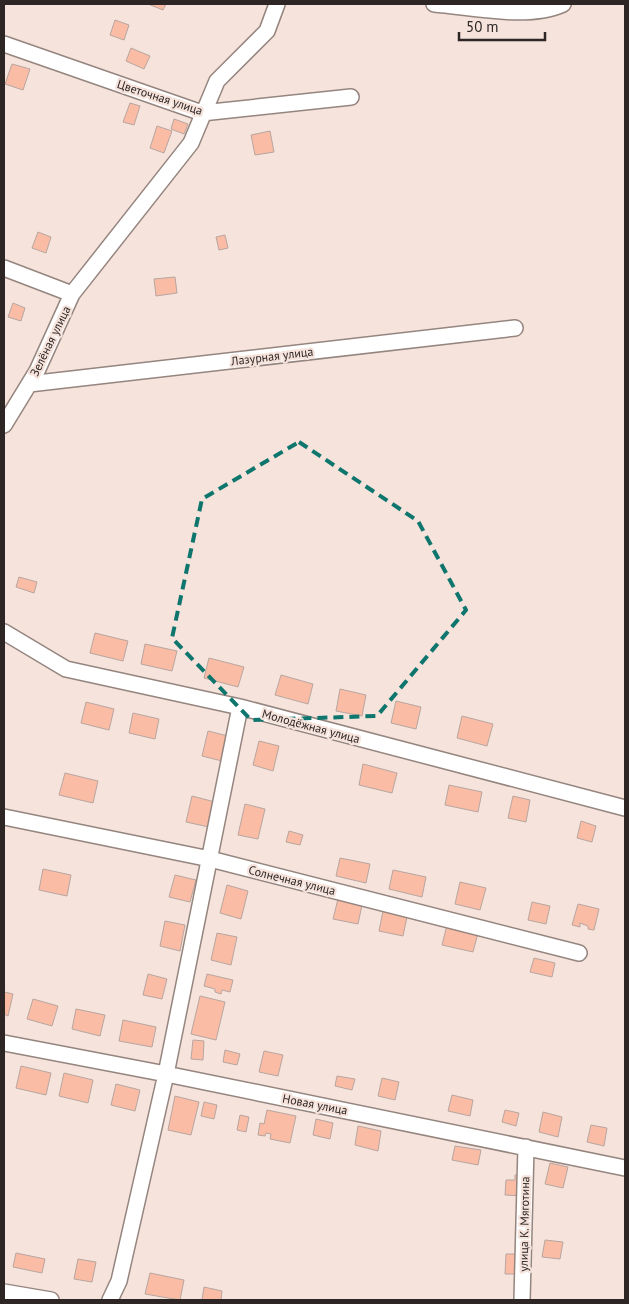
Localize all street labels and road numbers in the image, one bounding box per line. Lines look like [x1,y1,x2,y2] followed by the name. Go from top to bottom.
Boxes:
[115,76,205,118] street label: Цветочная улица
[27,303,73,379] street label: Зелёная улица
[229,344,314,369] street label: Лазурная улица
[260,706,362,746] street label: Молодёжная улица
[247,862,337,898] street label: Солнечная улица
[281,1090,349,1118] street label: Новая улица
[516,1176,532,1272] street label: улица К. Мяготина

